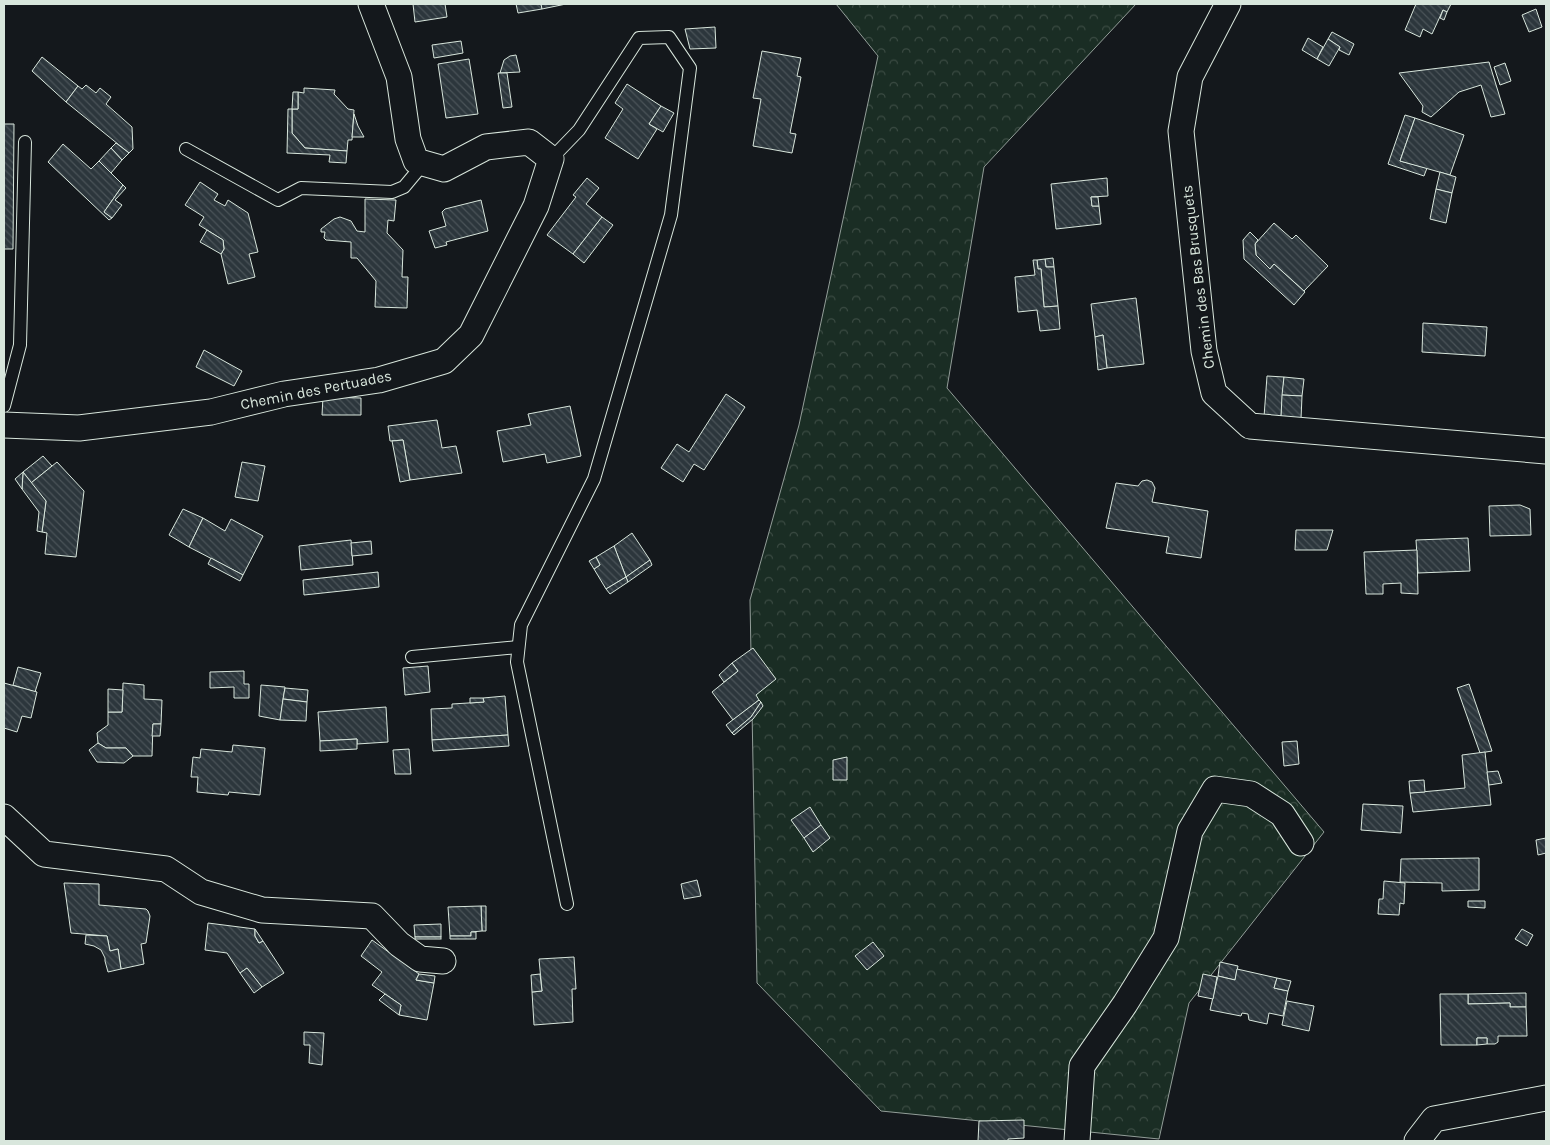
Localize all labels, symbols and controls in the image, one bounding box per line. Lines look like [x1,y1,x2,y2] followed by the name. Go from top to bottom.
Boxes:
[1178,184,1218,370] street label: Chemin des Bas Brusquets
[239,366,393,414] street label: Chemin des Pertuades

